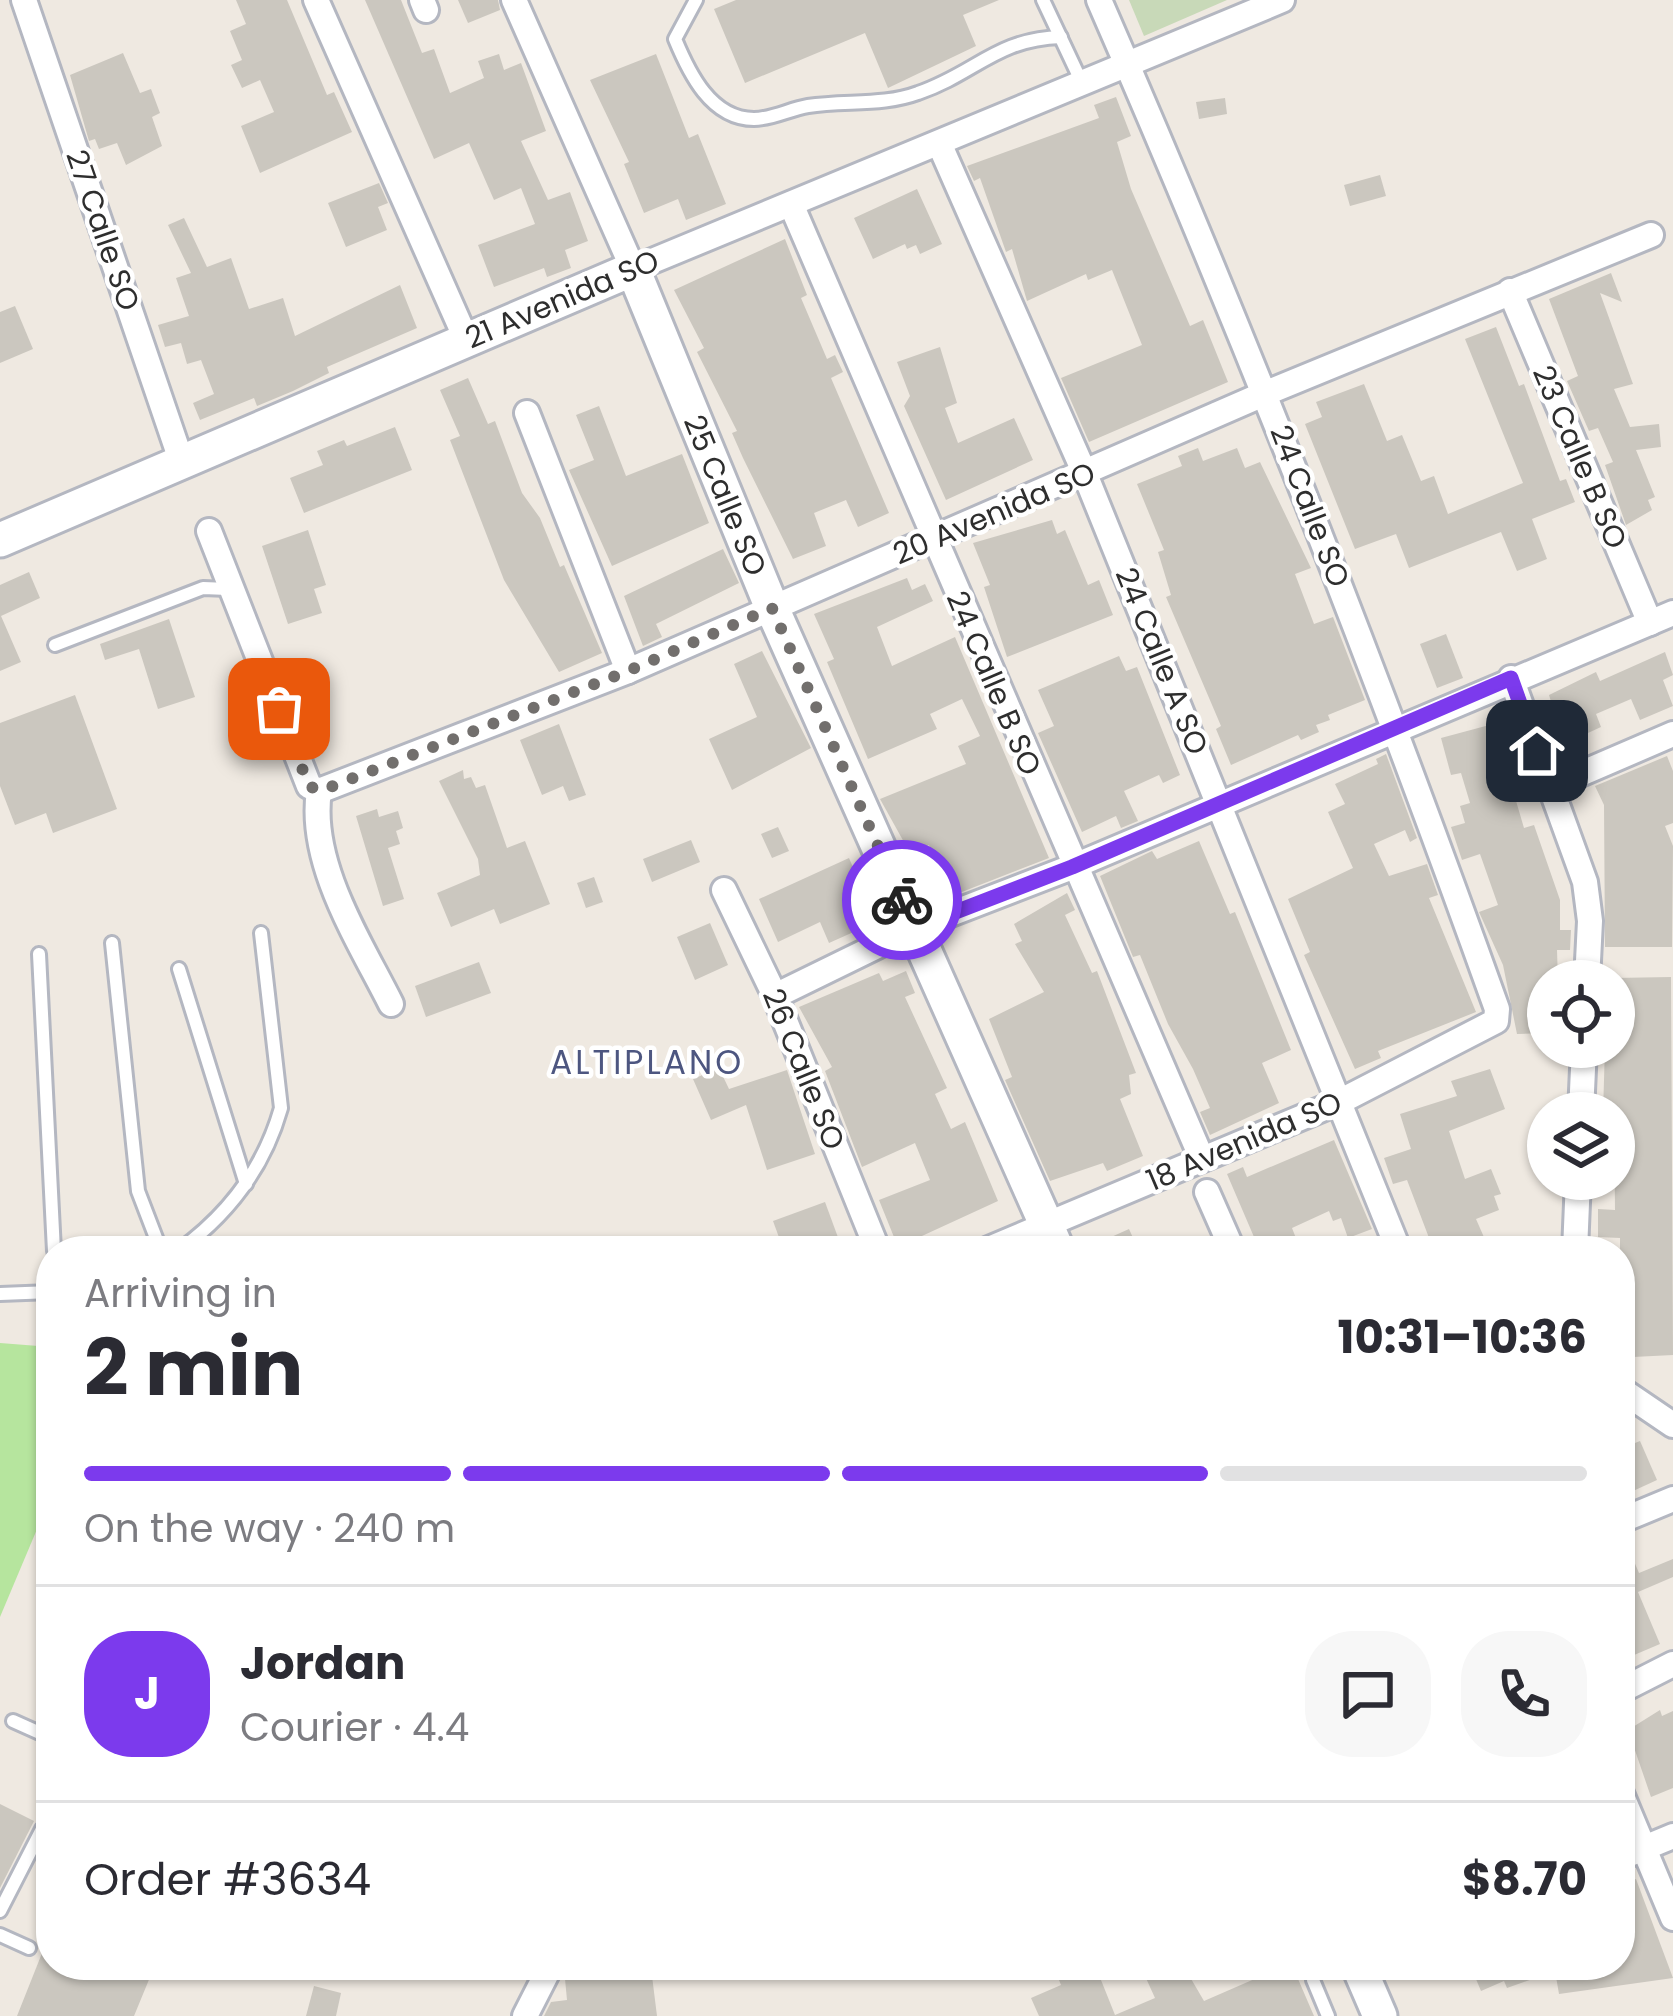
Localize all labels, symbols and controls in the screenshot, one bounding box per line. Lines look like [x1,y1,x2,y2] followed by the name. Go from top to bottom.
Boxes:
[55,144,151,316] street label: 27 Calle SO
[458,239,666,359] street label: 21 Avenida SO
[1522,359,1638,555] street label: 23 Calle B SO
[674,408,778,582] street label: 25 Calle SO
[1259,419,1361,593] street label: 24 Calle SO
[886,451,1102,575] street label: 20 Avenida SO
[1105,561,1219,761] street label: 24 Calle A SO
[936,584,1052,782] street label: 24 Calle B SO
[228,658,330,760] pin
[246,676,312,742] icon: bag
[1486,700,1588,802] pin
[1504,718,1570,784] icon: home
[842,840,962,960] courier
[869,867,935,933] icon: bike
[1527,960,1635,1200] map controls
[1527,960,1635,1068] button: locate
[752,982,856,1156] street label: 26 Calle SO
[550,1039,744,1086] district label: ALTIPLANO
[1140,1080,1348,1202] street label: 18 Avenida SO
[1527,1092,1635,1200] button: layers
[84,1266,277,1321] text: Arriving in
[1338,1306,1587,1369] text: 10:31–10:36
[84,1313,303,1422] text: 2 min
[84,1501,455,1556] text: On the way · 240 m
[1305,1631,1431,1757] button: chat
[1461,1631,1587,1757] button: phone
[240,1632,405,1695] text: Jordan
[134,1662,160,1725] text: J
[240,1700,469,1755] text: Courier · 4.4
[84,1848,371,1911] text: Order #3634
[1462,1848,1587,1911] text: $8.70

